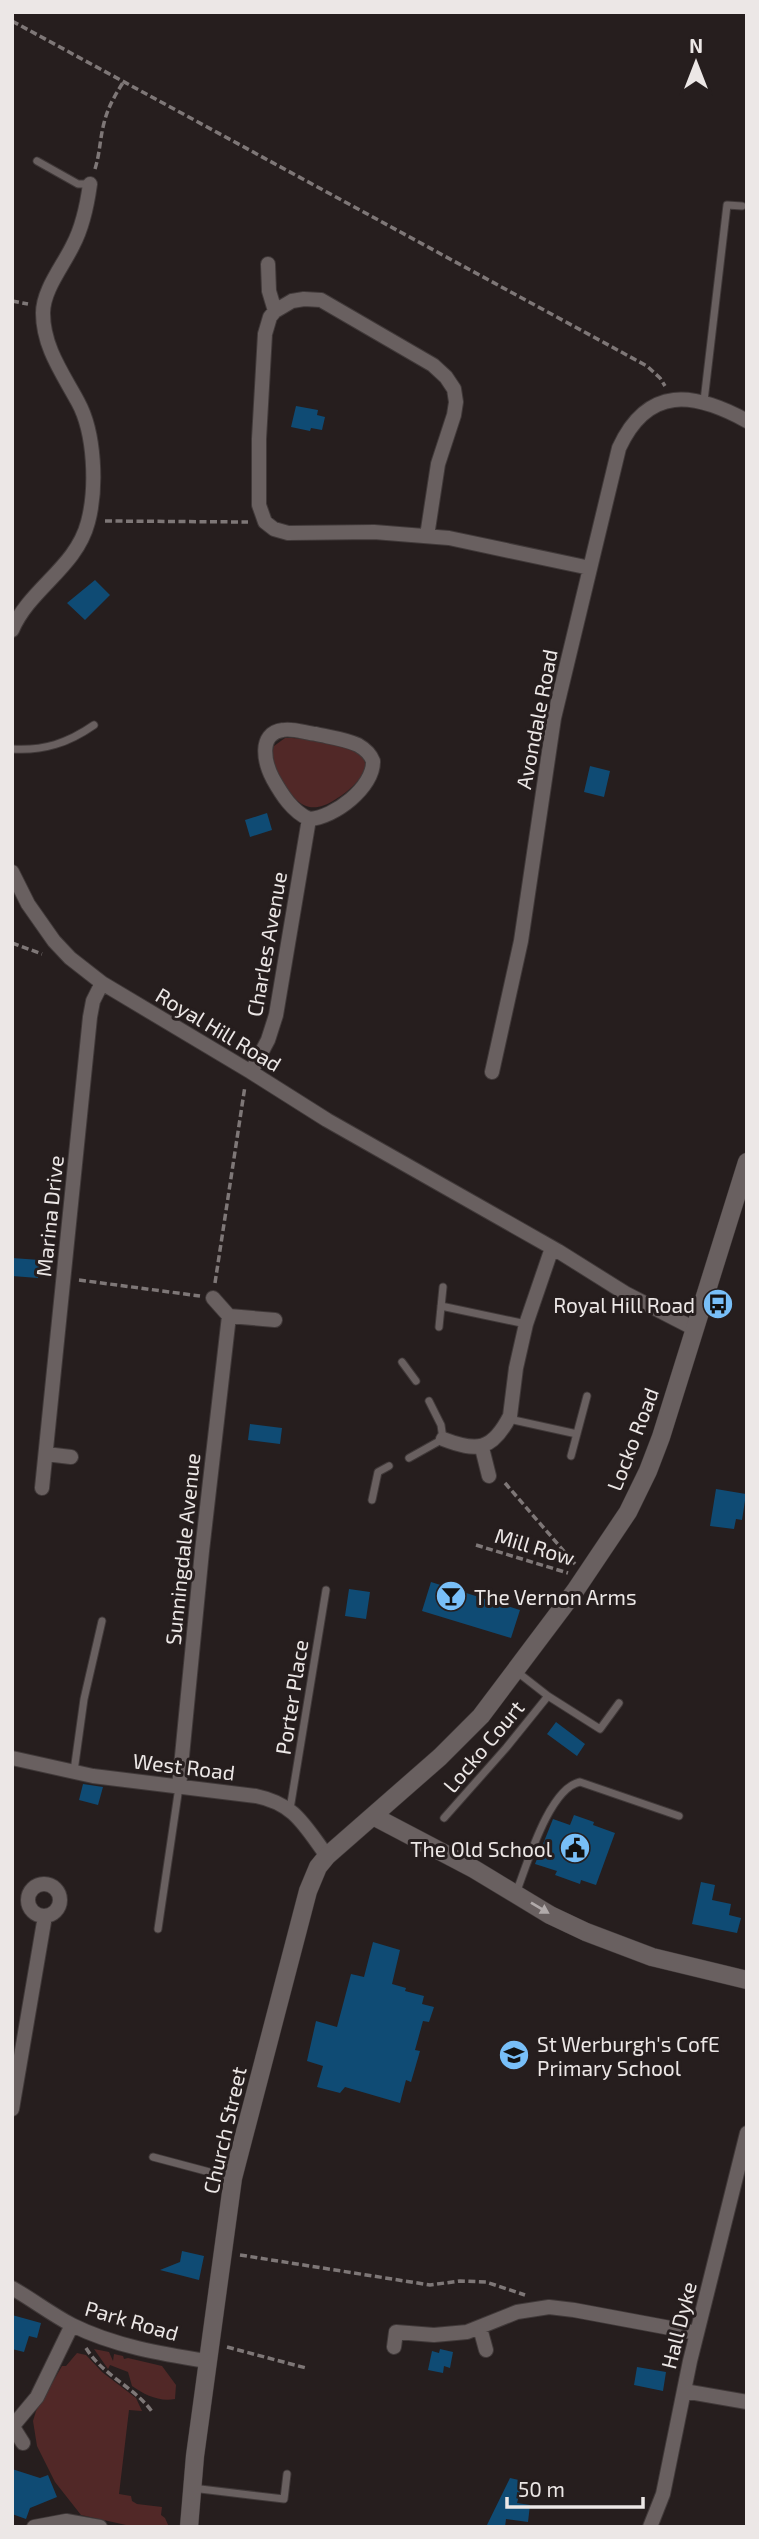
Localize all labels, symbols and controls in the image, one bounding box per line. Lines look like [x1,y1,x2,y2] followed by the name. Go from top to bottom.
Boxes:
[661,28,731,98] north arrow
[689,34,703,57] text: N
[510,647,562,791] street label: Avondale Road
[241,870,291,1018] street label: Charles Avenue
[152,982,286,1076] street label: Royal Hill Road
[30,1154,68,1278] street label: Marina Drive
[701,1287,735,1321] bus stop icon: Royal Hill Road
[553,1292,695,1317] place label: Royal Hill Road
[601,1384,663,1494] street label: Locko Road
[159,1452,205,1646] street label: Sunningdale Avenue
[492,1522,578,1570] street label: Mill Row
[434,1579,468,1613] bar icon: The Vernon Arms
[474,1584,637,1609] place label: The Vernon Arms
[270,1638,312,1756] street label: Porter Place
[437,1695,529,1797] street label: Locko Court
[132,1747,236,1785] street label: West Road
[558,1831,592,1865] public building icon: The Old School
[410,1836,553,1861] place label: The Old School
[530,1902,549,1914] one-way arrow
[537,2031,720,2080] place label: St Werburgh's CofE Primary School
[497,2038,531,2072] school or university icon: St Werburgh's CofE Primary School
[197,2064,251,2196] street label: Church Street
[655,2279,701,2371] street label: Hall Dyke
[83,2295,181,2345] street label: Park Road
[507,2466,644,2510] scale bar
[518,2476,565,2501] text: 50 m

